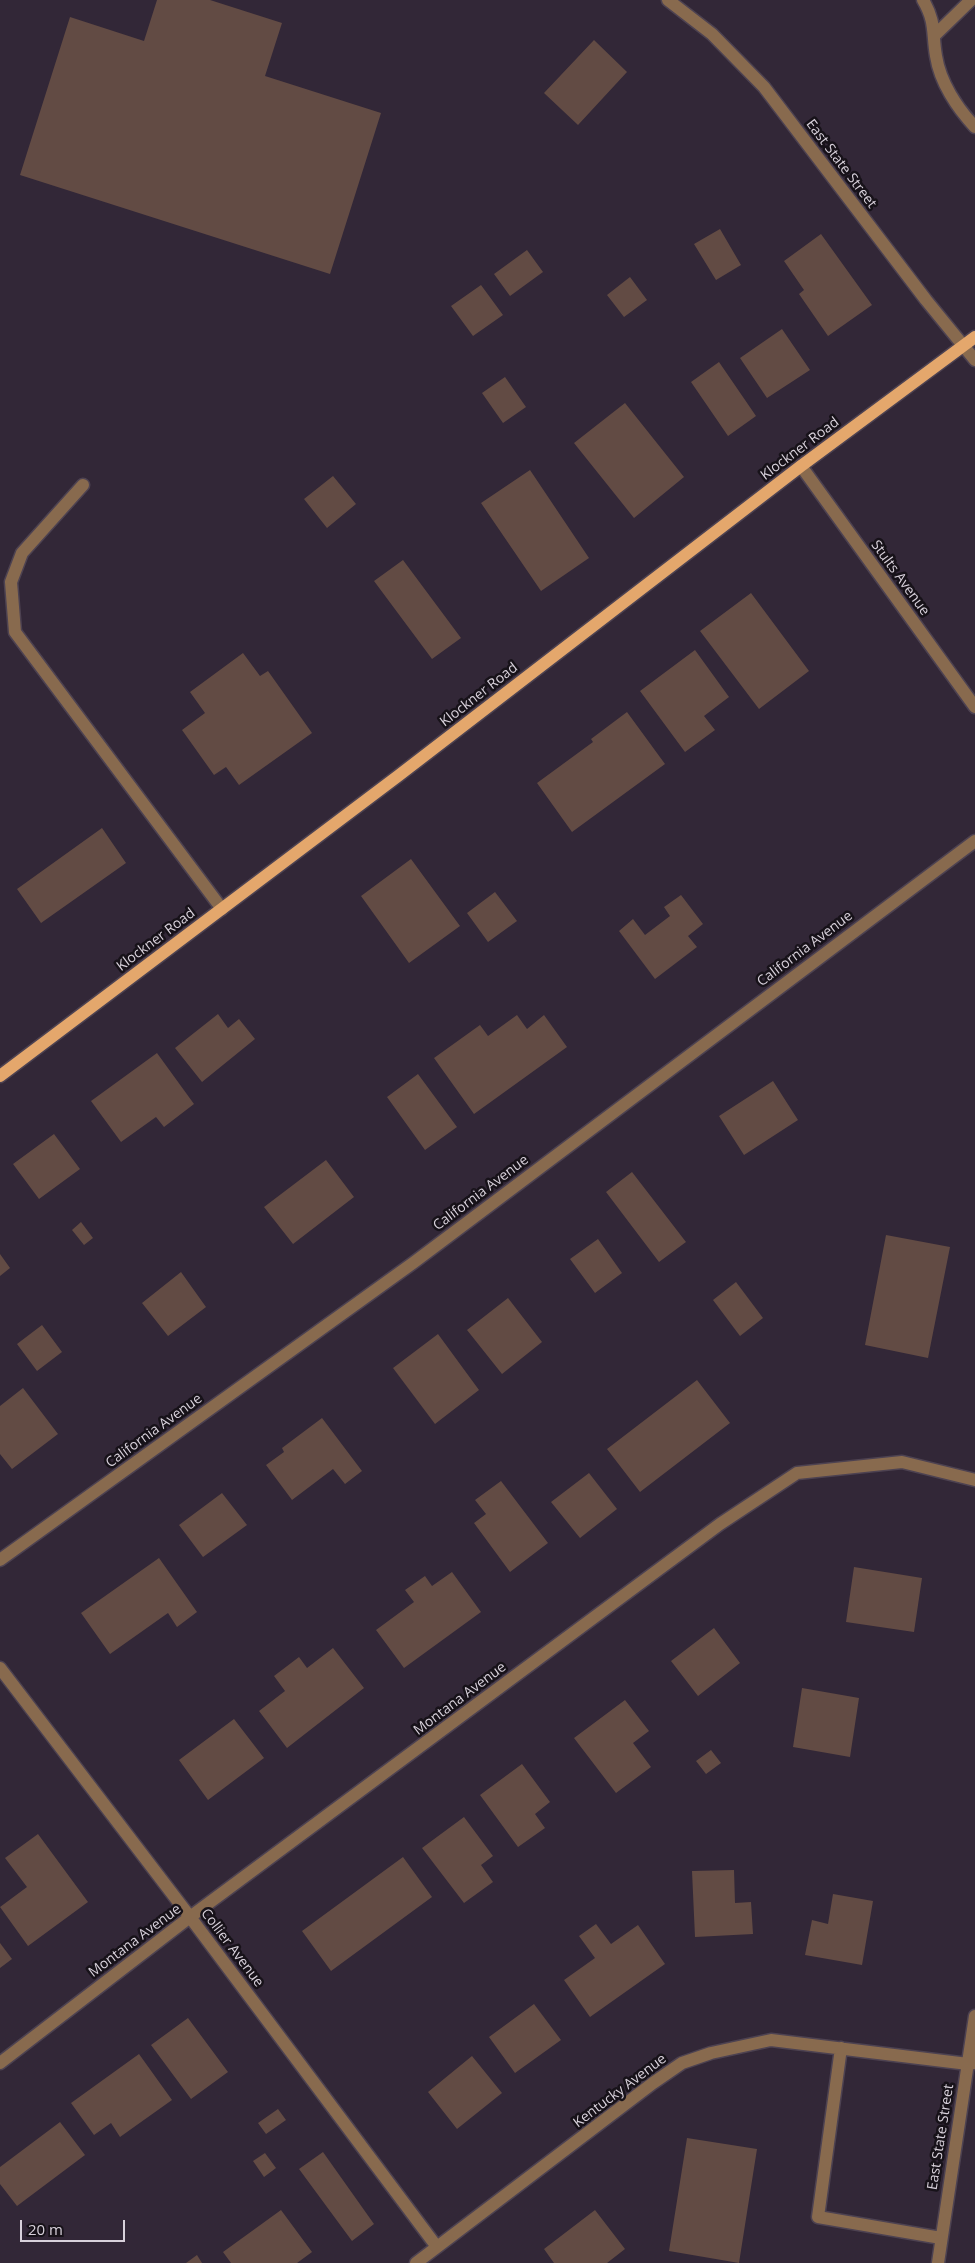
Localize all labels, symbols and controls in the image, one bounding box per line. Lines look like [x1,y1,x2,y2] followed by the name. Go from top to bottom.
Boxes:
[802,116,880,212] street label: East State Street
[757,414,843,484] street label: Klockner Road
[867,537,933,619] street label: Stults Avenue
[437,660,521,730] street label: Klockner Road
[113,905,199,975] street label: Klockner Road
[754,908,856,990] street label: California Avenue
[430,1152,532,1234] street label: California Avenue
[103,1390,205,1472] street label: California Avenue
[411,1659,509,1739] street label: Montana Avenue
[86,1901,184,1981] street label: Montana Avenue
[197,1905,267,1991] street label: Collier Avenue
[570,2051,670,2131] street label: Kentucky Avenue
[924,2083,958,2191] street label: East State Street
[22,2210,128,2242] scale bar
[28,2219,63,2239] text: 20 m

